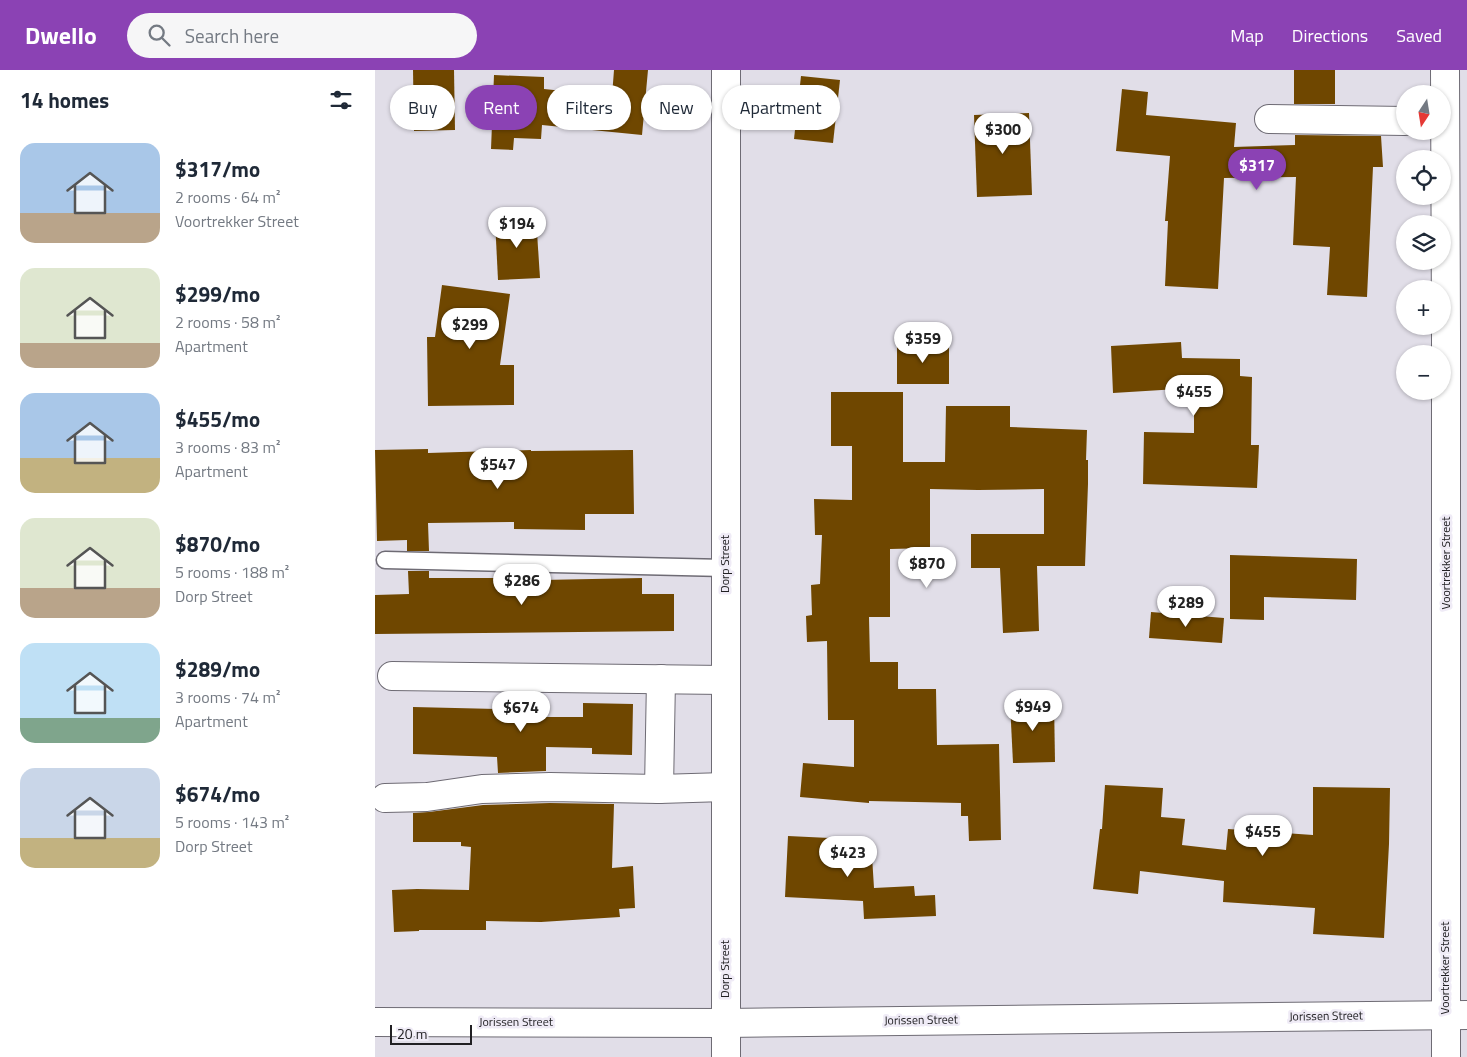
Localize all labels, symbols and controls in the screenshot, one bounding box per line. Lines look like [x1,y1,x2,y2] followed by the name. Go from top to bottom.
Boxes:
[127,13,477,58] search box
[25,17,97,53] text: Dwello
[145,21,173,49] icon: search
[185,21,279,50] text: Search here
[1230,22,1264,49] text: Map
[1292,22,1368,49] text: Directions
[1396,22,1442,49] text: Saved
[20,84,109,116] text: 14 homes
[390,85,455,130] chip: Buy
[465,85,537,130] chip: Rent
[547,85,631,130] chip: Filters
[641,85,712,130] chip: New
[722,85,840,130] chip: Apartment
[1396,85,1451,140] north arrow
[1396,85,1451,400] map controls
[327,86,355,114] icon: filters
[973,112,1033,155] pin: $300
[985,117,1021,141] text: $300
[1227,148,1287,191] pin: $317
[1396,150,1451,205] button: locate
[175,153,260,185] text: $317/mo
[1239,153,1275,177] text: $317
[60,163,120,223] icon: home
[175,185,280,209] text: 2 rooms · 64 m²
[487,206,547,249] pin: $194
[175,209,299,233] text: Voortrekker Street
[499,211,535,235] text: $194
[1396,215,1451,270] button: layers
[175,278,260,310] text: $299/mo
[1396,280,1451,335] button: +
[60,288,120,348] icon: home
[440,308,500,350] pin: $299
[175,310,280,334] text: 2 rooms · 58 m²
[452,312,488,336] text: $299
[893,322,953,364] pin: $359
[905,326,941,350] text: $359
[175,334,248,358] text: Apartment
[1396,345,1451,400] button: −
[1164,374,1224,417] pin: $455
[1176,379,1212,403] text: $455
[175,403,260,435] text: $455/mo
[60,413,120,473] icon: home
[175,435,280,459] text: 3 rooms · 83 m²
[468,448,528,490] pin: $547
[480,452,516,476] text: $547
[175,459,248,483] text: Apartment
[1436,516,1455,609] street label: Voortrekker Street
[175,528,260,560] text: $870/mo
[715,534,734,593] street label: Dorp Street
[60,538,120,598] icon: home
[897,546,957,589] pin: $870
[909,551,945,575] text: $870
[175,560,289,584] text: 5 rooms · 188 m²
[492,564,552,606] pin: $286
[504,568,540,592] text: $286
[175,584,253,608] text: Dorp Street
[1156,586,1216,628] pin: $289
[1168,590,1204,614] text: $289
[175,653,260,685] text: $289/mo
[60,663,120,723] icon: home
[175,685,280,709] text: 3 rooms · 74 m²
[491,690,551,733] pin: $674
[1003,690,1063,732] pin: $949
[1015,694,1051,718] text: $949
[503,695,539,719] text: $674
[175,709,248,733] text: Apartment
[175,778,260,810] text: $674/mo
[60,788,120,848] icon: home
[175,810,289,834] text: 5 rooms · 143 m²
[1233,814,1293,857] pin: $455
[1245,819,1281,843] text: $455
[175,834,253,858] text: Dorp Street
[818,836,878,878] pin: $423
[830,840,866,864] text: $423
[1435,921,1454,1014] street label: Voortrekker Street
[715,939,734,998] street label: Dorp Street
[1289,1005,1364,1026] street label: Jorissen Street
[884,1009,959,1030] street label: Jorissen Street
[479,1012,554,1031] street label: Jorissen Street
[390,1022,473,1045] scale bar
[397,1023,427,1044] text: 20 m

